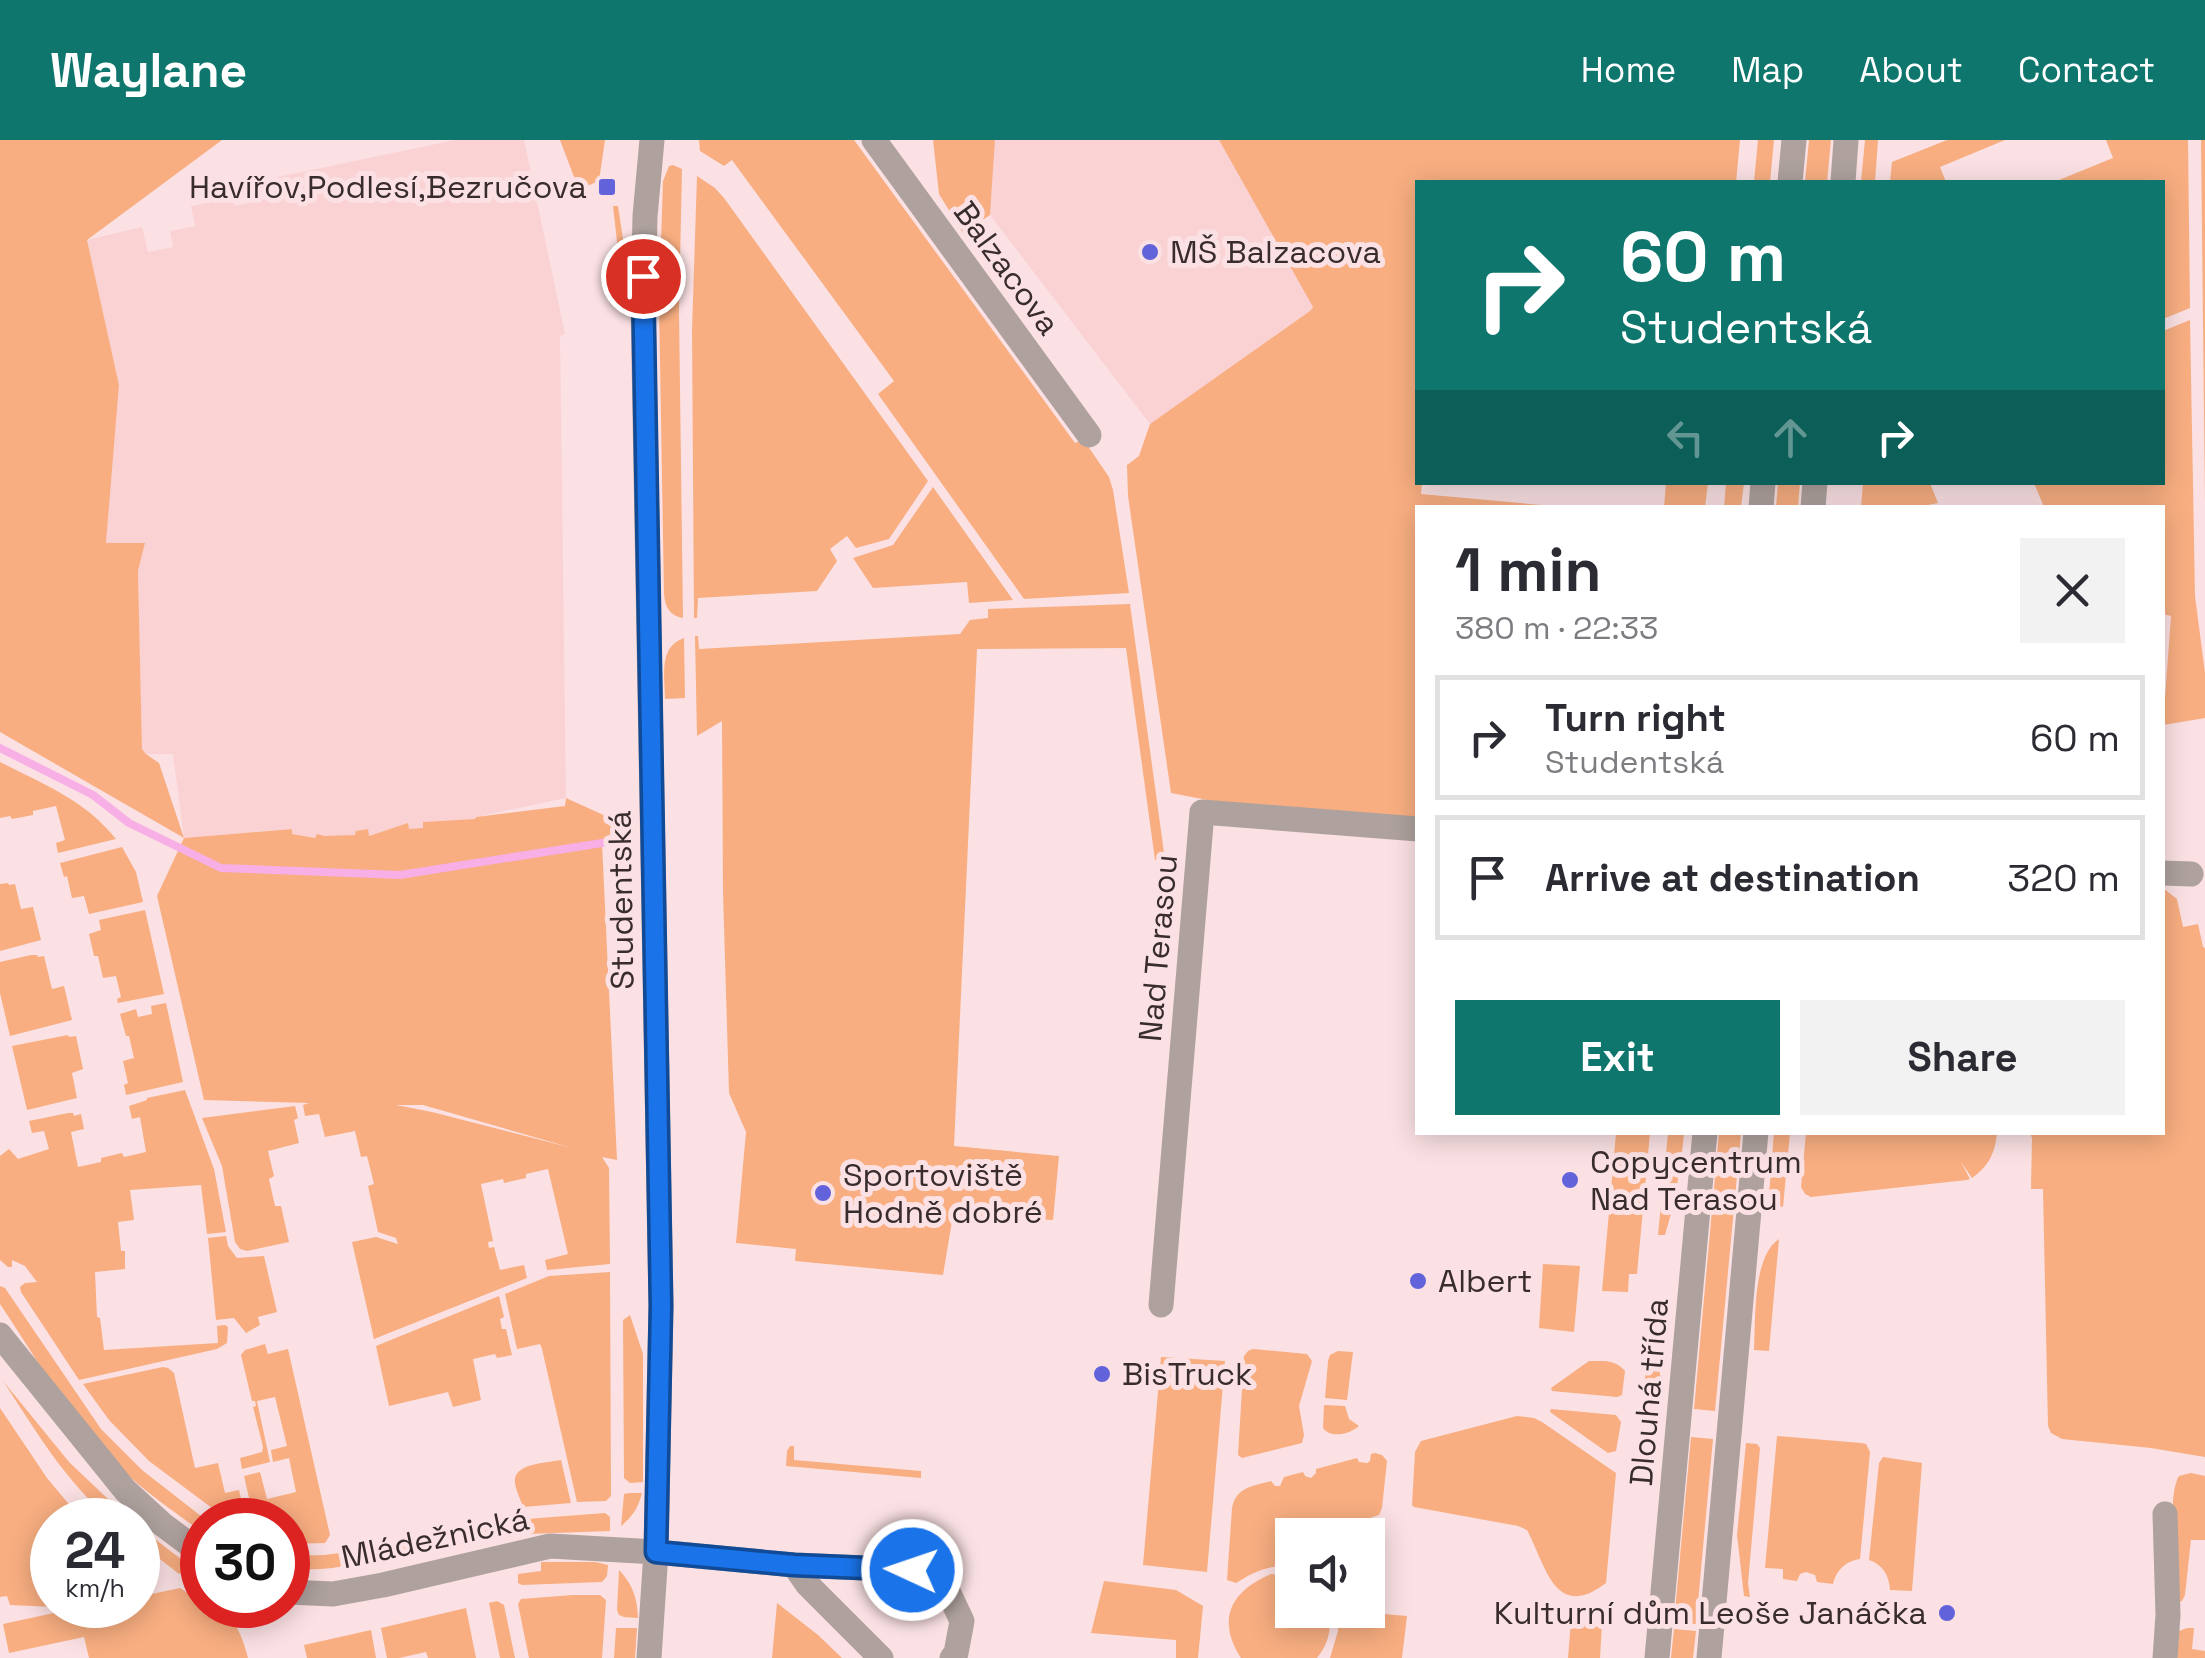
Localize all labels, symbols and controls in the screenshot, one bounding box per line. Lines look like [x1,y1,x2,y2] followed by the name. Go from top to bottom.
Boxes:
[50,40,247,101] text: Waylane
[1581,48,1676,92] text: Home
[1731,48,1804,92] text: Map
[1859,48,1963,92] text: About
[2018,48,2155,92] text: Contact
[189,167,587,207] place label: Havířov,Podlesí,Bezručova
[596,176,618,198] marker: Havířov,Podlesí,Bezručova
[945,193,1069,343] street label: Balzacova
[1620,212,1786,301] text: 60 m
[1455,220,1585,350] icon: right
[1170,232,1381,272] place label: MŠ Balzacova
[601,234,686,319] pin
[1139,241,1161,263] marker: MŠ Balzacova
[616,249,671,304] icon: arrive
[1620,299,1872,356] text: Studentská
[1658,410,1713,465] icon: left
[1763,410,1818,465] icon: ahead
[1868,410,1923,465] icon: right
[1455,532,1602,609] text: 1 min
[2020,538,2125,643] button: close
[1455,608,1658,648] text: 380 m · 22:33
[1545,694,1726,742] text: Turn right
[1460,710,1515,765] icon: right
[2030,714,2120,762] text: 60 m
[1545,742,1724,782] text: Studentská
[599,810,643,990] street label: Studentská
[1460,850,1515,905] icon: arrive
[1130,853,1186,1043] street label: Nad Terasou
[1545,854,1920,902] text: Arrive at destination
[2007,854,2120,902] text: 320 m
[1455,1000,1780,1115] button: Exit
[1800,1000,2125,1115] button: Share
[1590,1142,1802,1219] place label: Copycentrum Nad Terasou
[843,1155,1043,1232] place label: Sportoviště Hodně dobré
[1559,1169,1581,1191] marker: Copycentrum Nad Terasou
[812,1182,834,1204] marker: Sportoviště Hodně dobré
[1438,1261,1532,1301] place label: Albert
[1407,1270,1429,1292] marker: Albert
[1621,1296,1677,1488] street label: Dlouhá třída
[1122,1354,1252,1394] place label: BisTruck
[1091,1363,1113,1385] marker: BisTruck
[180,1498,310,1628] speed limit sign: 30
[337,1499,533,1577] street label: Mládežnická
[860,1518,964,1622] position arrow
[1275,1518,1385,1628] map controls
[1275,1518,1385,1628] button: sound
[65,1519,125,1583] text: 24
[65,1572,125,1604] text: km/h
[1494,1593,1927,1633] place label: Kulturní dům Leoše Janáčka
[1936,1602,1958,1624] marker: Kulturní dům Leoše Janáčka

